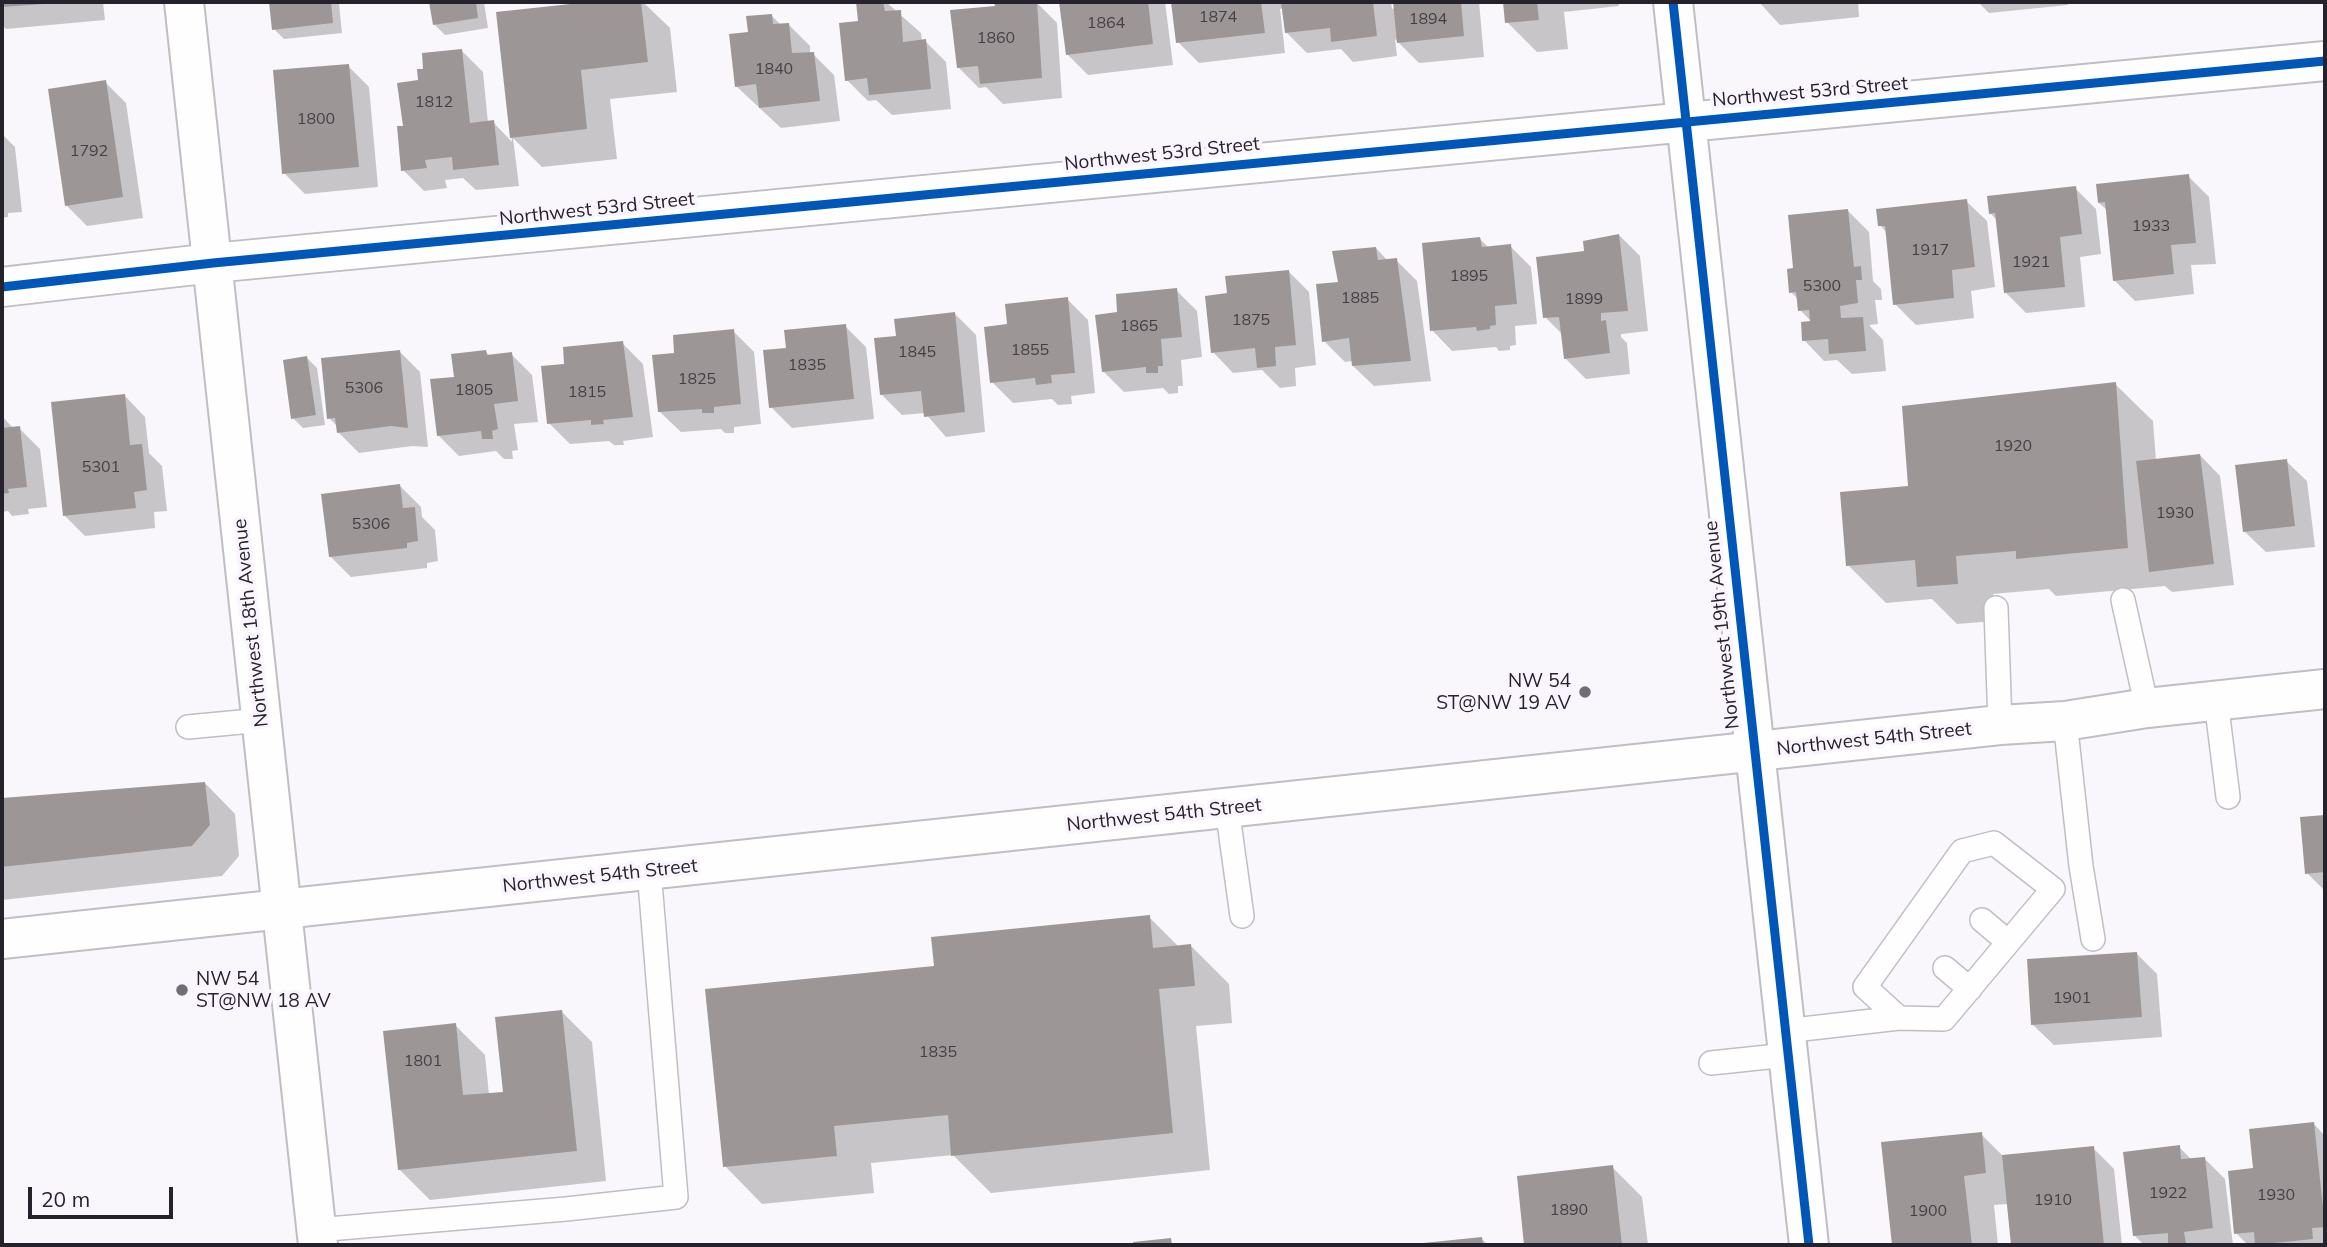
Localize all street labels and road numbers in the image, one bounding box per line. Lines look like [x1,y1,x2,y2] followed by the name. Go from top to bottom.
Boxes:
[1711,72,1909,112] street label: Northwest 53rd Street
[1063,132,1261,176] street label: Northwest 53rd Street
[498,187,696,231] street label: Northwest 53rd Street
[229,518,273,728] street label: Northwest 18th Avenue
[1700,520,1744,730] street label: Northwest 19th Avenue
[1775,717,1973,761] street label: Northwest 54th Street
[1065,793,1263,837] street label: Northwest 54th Street
[501,854,699,898] street label: Northwest 54th Street

